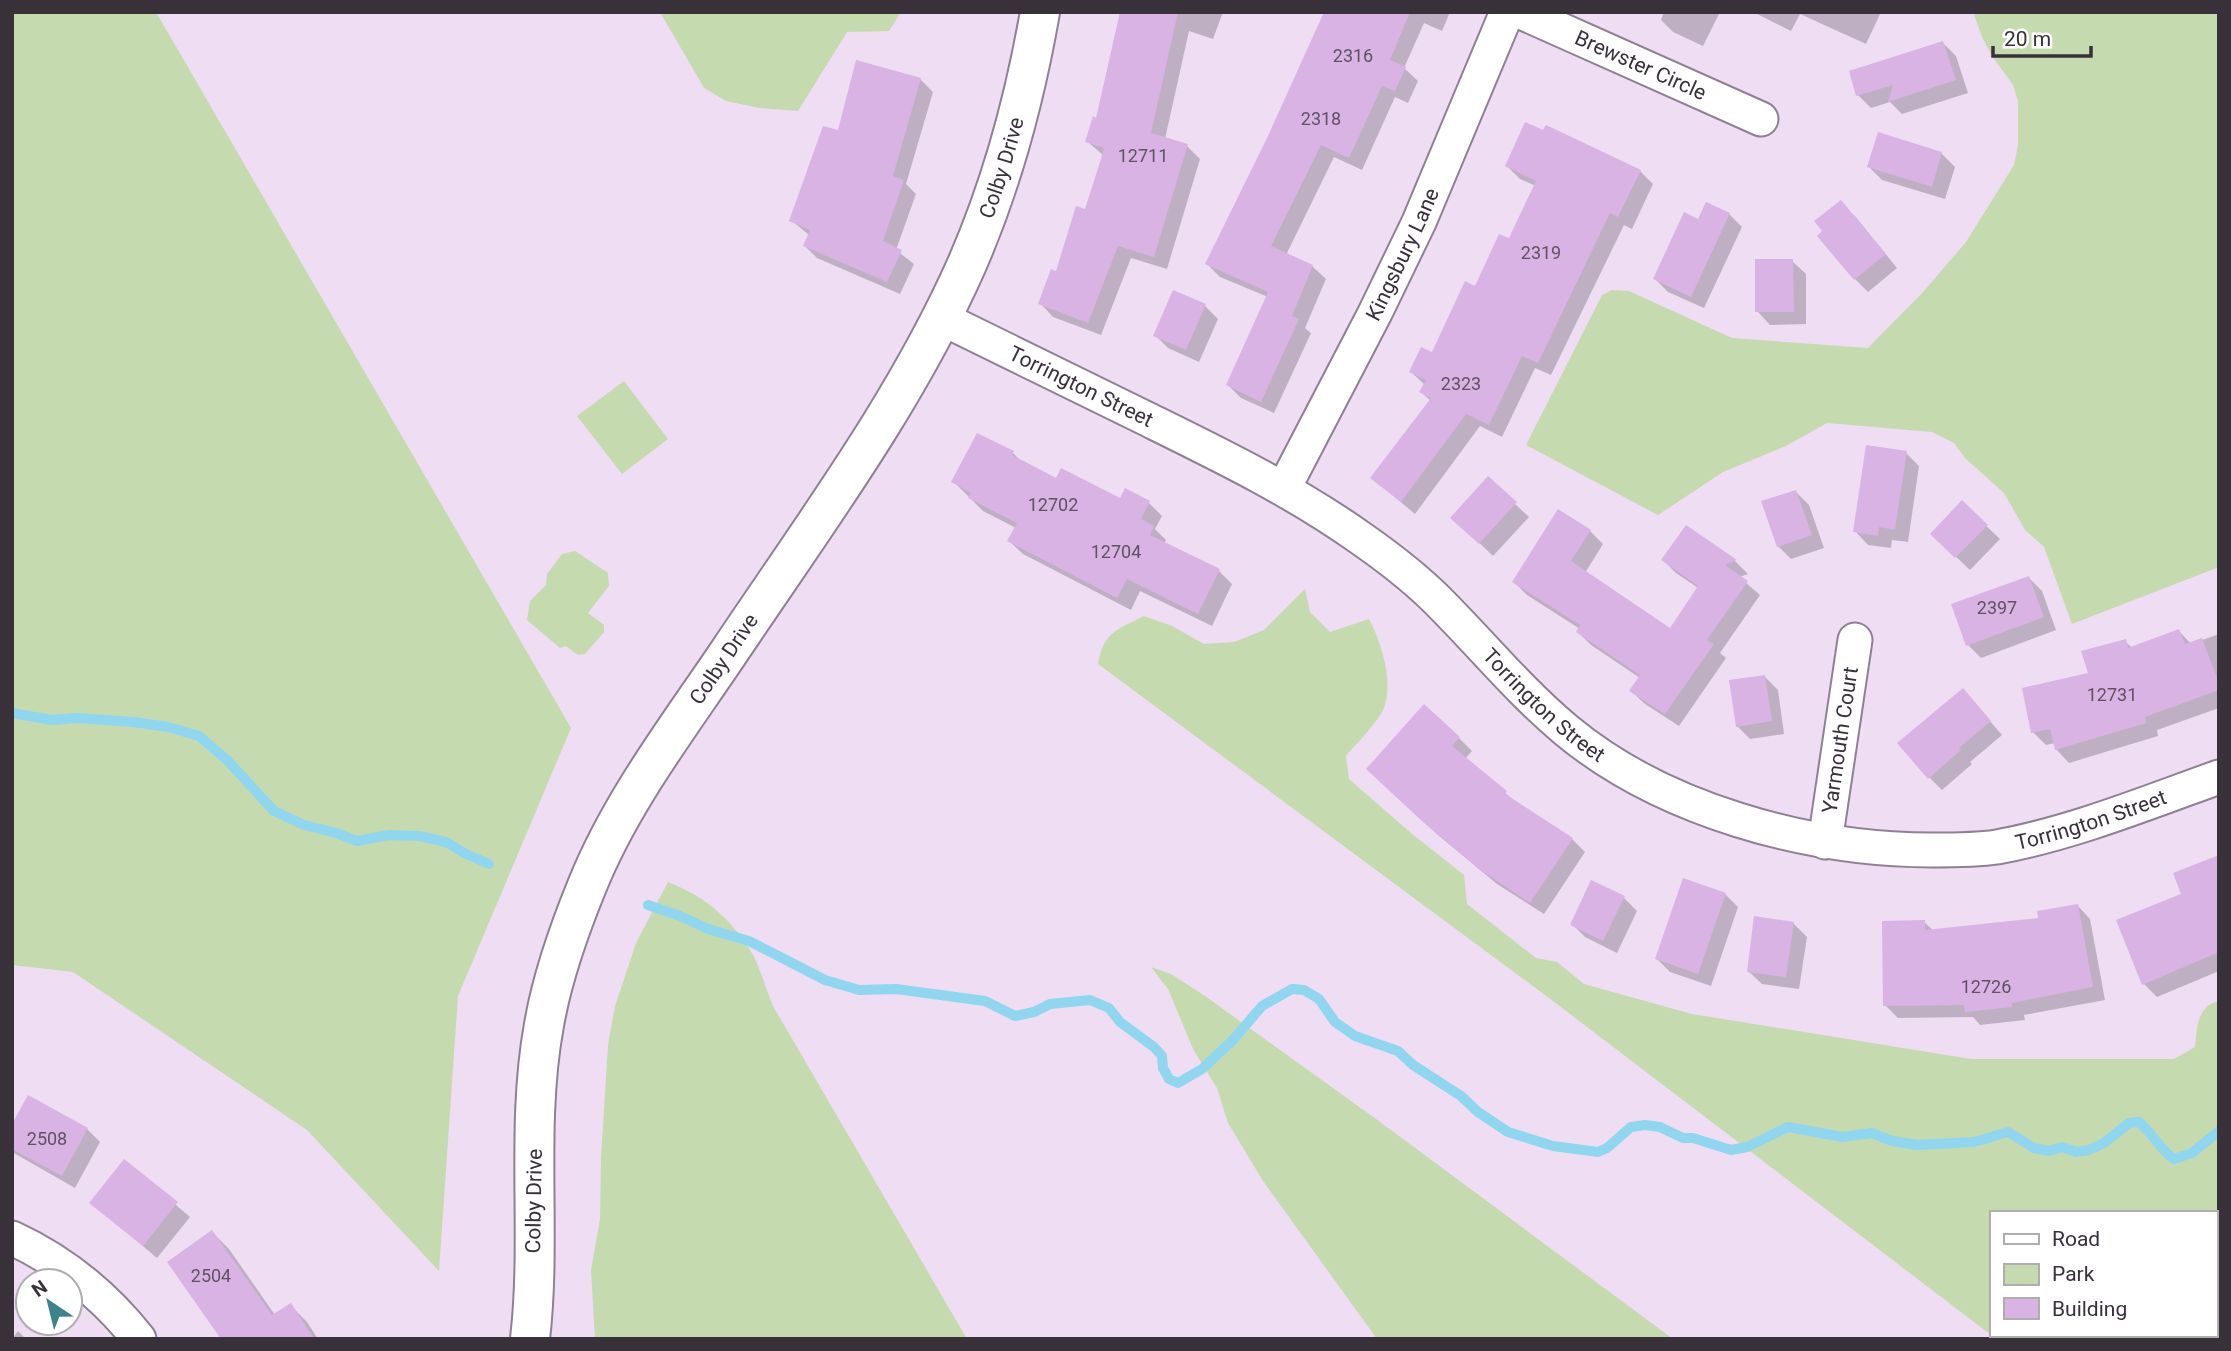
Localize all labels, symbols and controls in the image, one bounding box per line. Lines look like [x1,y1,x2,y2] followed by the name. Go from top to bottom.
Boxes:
[1993,14,2091,58] scale bar
[1571,26,1710,105] street label: Brewster Circle
[2004,27,2051,51] text: 20 m
[1333,45,1373,66] house number: 2316
[1301,108,1341,129] house number: 2318
[974,115,1029,222] street label: Colby Drive
[1118,145,1168,166] house number: 12711
[1361,185,1444,325] street label: Kingsbury Lane
[1521,242,1561,263] house number: 2319
[1005,341,1157,432] street label: Torrington Street
[1441,373,1481,394] house number: 2323
[1028,494,1078,515] house number: 12702
[1091,541,1141,562] house number: 12704
[1977,597,2017,618] house number: 2397
[685,609,763,709] street label: Colby Drive
[1478,644,1609,767] street label: Torrington Street
[1817,665,1863,815] street label: Yarmouth Court
[2087,684,2137,705] house number: 12731
[2013,785,2170,855] street label: Torrington Street
[1961,976,2011,997] house number: 12726
[27,1128,67,1149] house number: 2508
[521,1148,547,1254] street label: Colby Drive
[1990,1211,2217,1337] legend
[2052,1227,2100,1251] text: Road
[2052,1262,2095,1286] text: Park
[191,1265,231,1286] house number: 2504
[14,1267,84,1337] north arrow
[27,1275,52,1302] text: N
[2052,1297,2127,1321] text: Building

